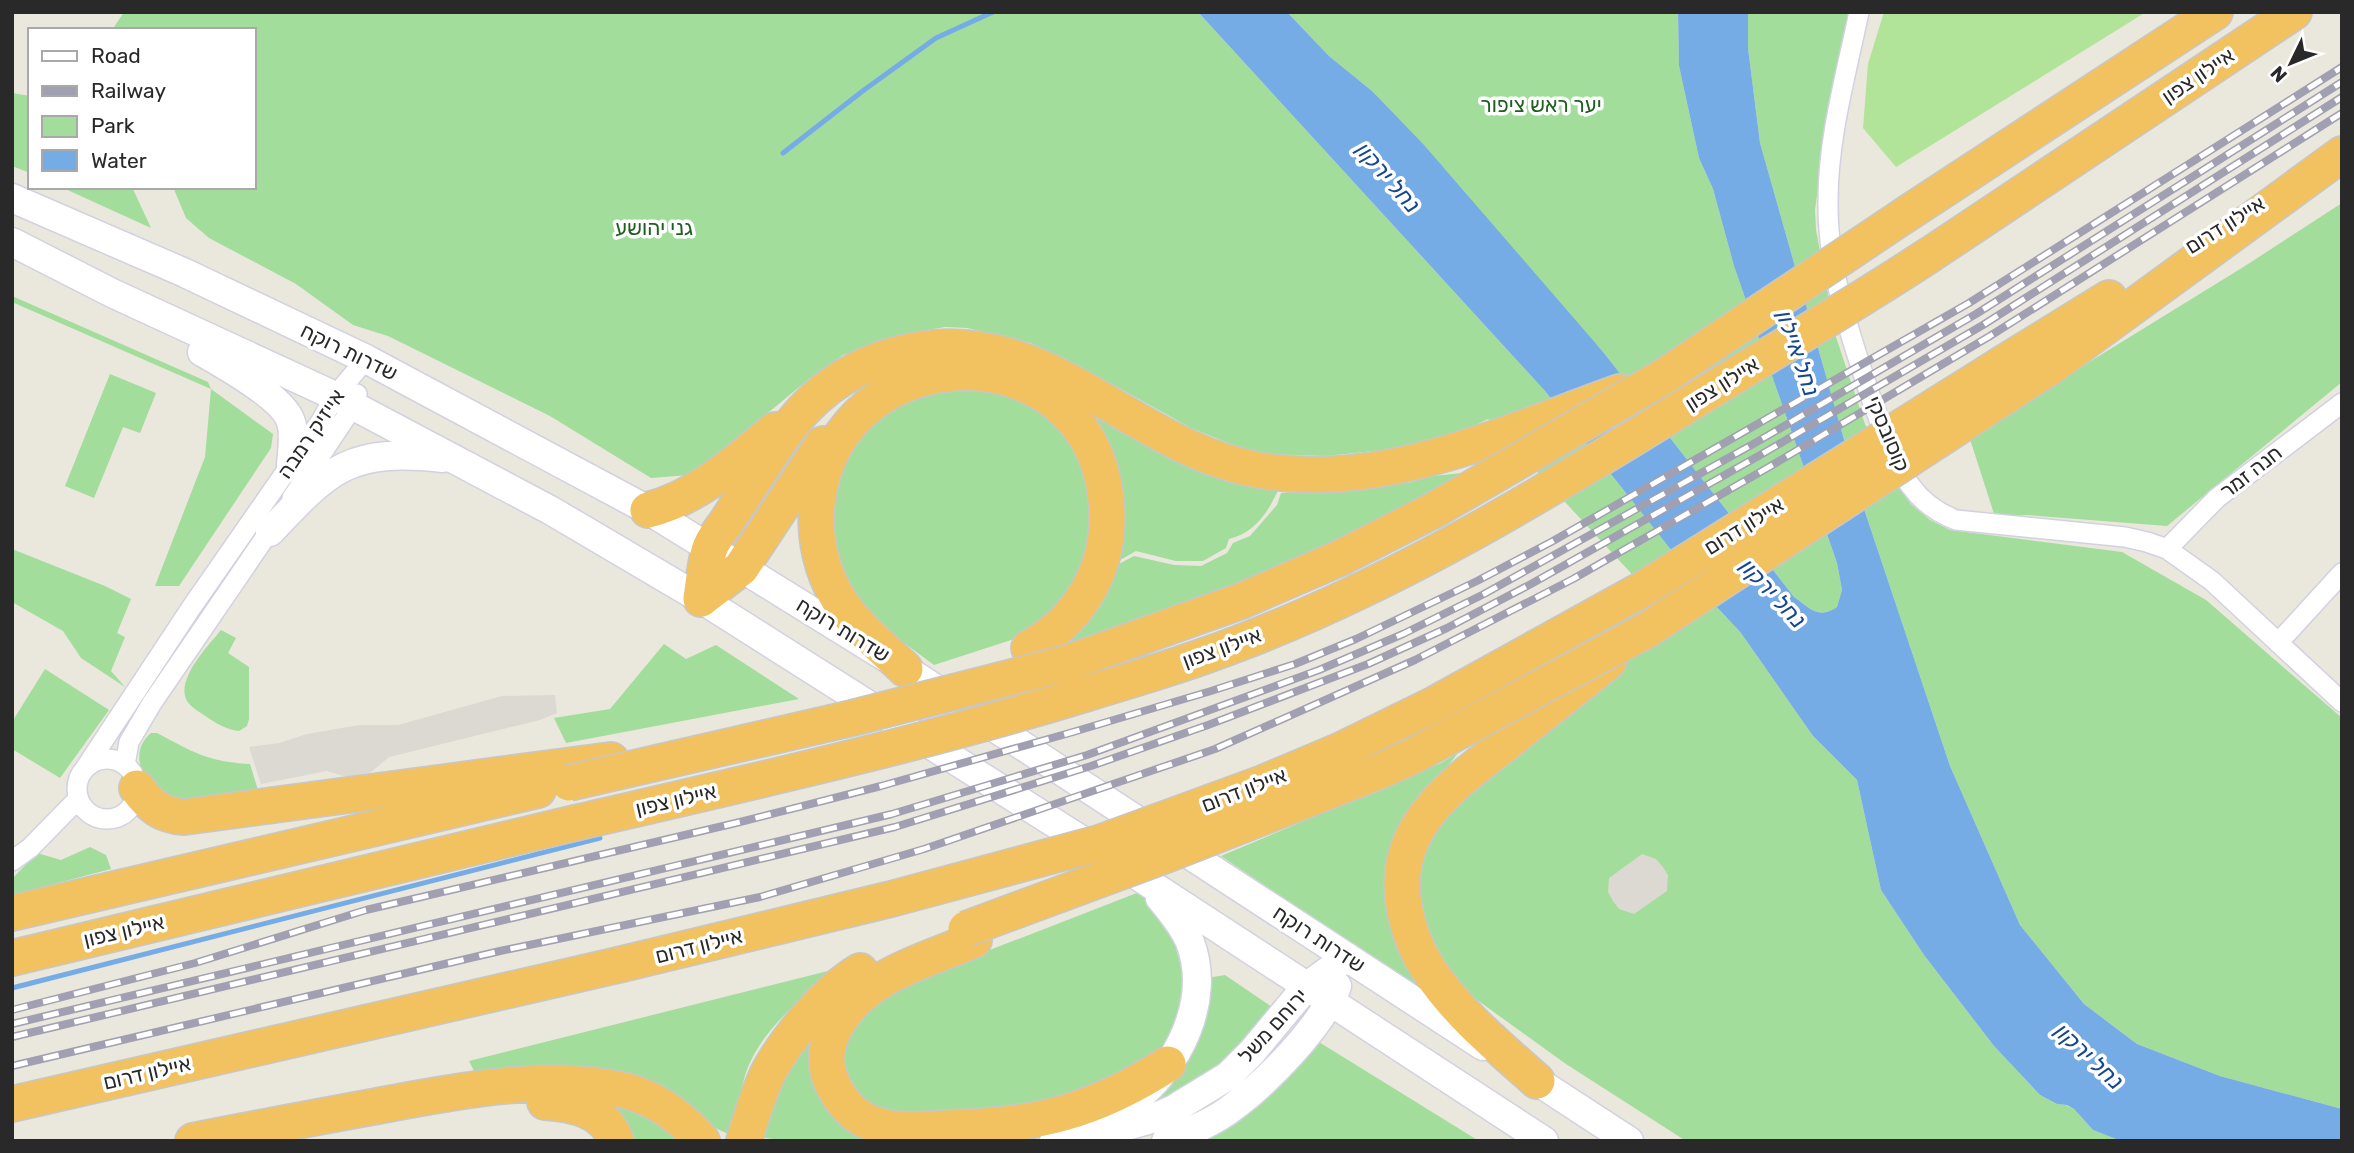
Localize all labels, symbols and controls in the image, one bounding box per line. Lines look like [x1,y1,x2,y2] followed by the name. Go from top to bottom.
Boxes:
[28,28,256,189] legend
[2256,28,2326,98] north arrow
[2157,42,2239,109] street label: איילון צפון
[91,43,141,68] text: Road
[2266,61,2292,87] text: N
[91,78,166,103] text: Railway
[1480,92,1602,117] park label: יער ראש ציפור
[91,113,135,138] text: Park
[1350,136,1426,218] water label: נחל ירקון
[91,148,147,173] text: Water
[2180,190,2269,259] street label: איילון דרום
[615,215,693,240] park label: גני יהושע
[1770,307,1826,399] water label: נחל איילון
[297,317,402,386] street label: שדרות רוקח
[1680,351,1763,416] street label: איילון צפון
[272,384,349,483] street label: אייזיק רמבה
[1861,392,1916,475] street label: קוסובסקי
[2215,440,2287,503] street label: חנה זמר
[1699,491,1788,560] street label: איילון דרום
[1734,553,1812,633] water label: נחל ירקון
[792,592,894,667] street label: שדרות רוקח
[1179,622,1265,673] street label: איילון צפון
[1198,762,1290,817] street label: איילון דרום
[633,778,719,821] street label: איילון צפון
[1269,900,1370,977] street label: שדרות רוקח
[81,909,167,952] street label: איילון צפון
[653,923,745,968] street label: איילון דרום
[1233,983,1313,1068] street label: ירוחם משל
[2049,1017,2129,1095] water label: נחל ירקון
[101,1050,193,1095] street label: איילון דרום

